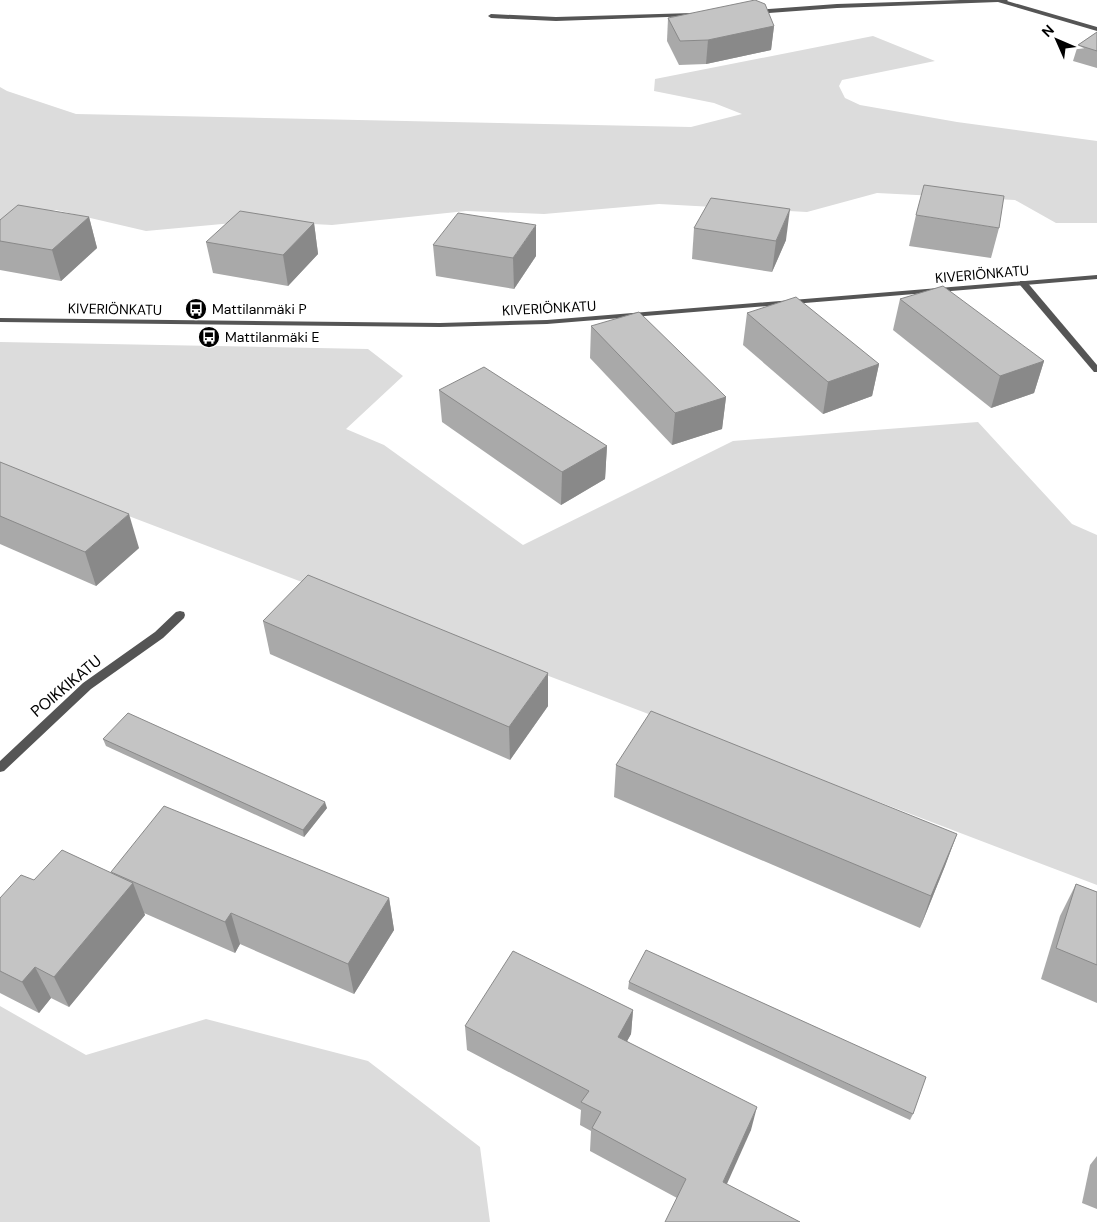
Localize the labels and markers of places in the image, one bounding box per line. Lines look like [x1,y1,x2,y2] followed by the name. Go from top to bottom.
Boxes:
[184,297,208,321] bus stop icon: Mattilanmäki P
[212,300,307,318] place label: Mattilanmäki P
[197,325,221,349] bus stop icon: Mattilanmäki E
[225,328,320,346] place label: Mattilanmäki E

